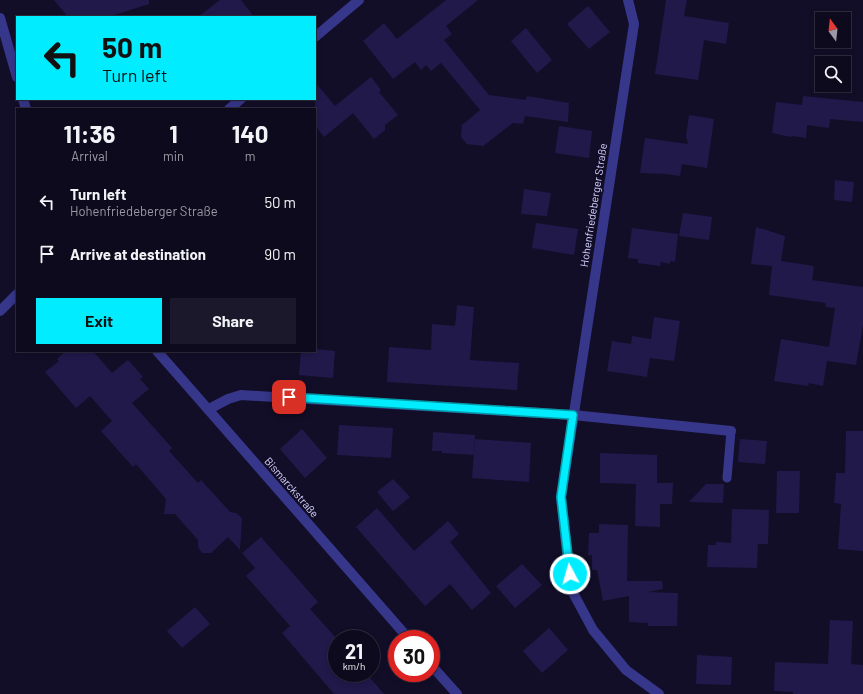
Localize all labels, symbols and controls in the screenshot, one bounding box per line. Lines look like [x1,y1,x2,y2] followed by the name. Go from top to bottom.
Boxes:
[815,12,851,48] north arrow
[815,12,851,92] map controls
[102,30,162,64] text: 50 m
[36,32,88,84] icon: left
[815,56,851,92] button: search
[102,64,168,86] text: Turn left
[64,119,115,148] text: 11:36
[169,119,178,148] text: 1
[232,119,268,148] text: 140
[577,142,609,268] street label: Hohenfriedeberger Straße
[71,148,108,164] text: Arrival
[163,148,184,164] text: min
[245,148,255,164] text: m
[70,185,126,203] text: Turn left
[36,191,58,213] icon: left
[264,193,296,211] text: 50 m
[70,203,218,219] text: Hohenfriedeberger Straße
[36,243,58,265] icon: arrive
[70,245,206,263] text: Arrive at destination
[264,245,296,263] text: 90 m
[36,298,162,344] button: Exit
[170,298,296,344] button: Share
[272,380,306,414] pin
[278,386,300,408] icon: arrive
[262,454,322,520] street label: Bismarckstraße
[549,553,591,595] position arrow
[388,630,440,682] speed limit sign: 30
[345,639,363,663] text: 21
[343,660,365,672] text: km/h

